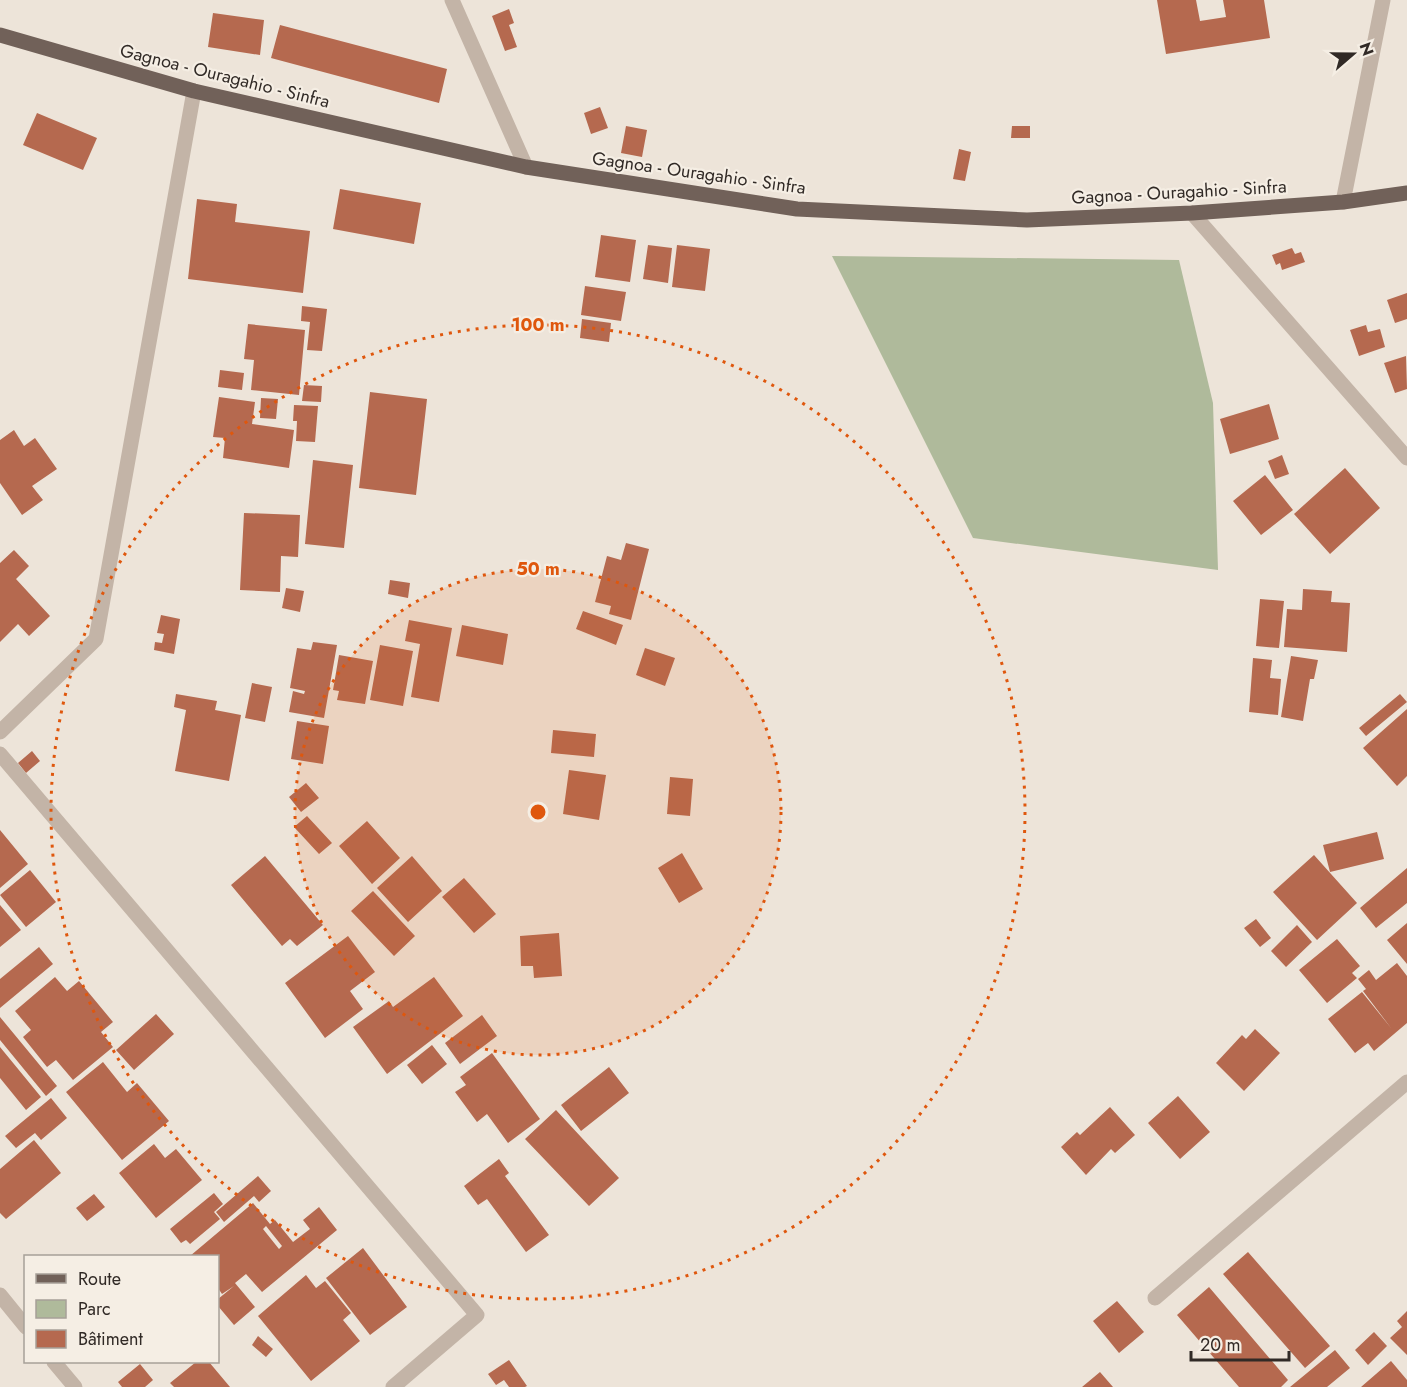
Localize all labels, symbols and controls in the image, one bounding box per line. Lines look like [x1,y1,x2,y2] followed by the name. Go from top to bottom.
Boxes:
[1323,24,1383,84] north arrow
[117,37,333,115] street label: Gagnoa - Ouragahio - Sinfra
[1354,39,1380,59] text: N
[591,145,807,201] street label: Gagnoa - Ouragahio - Sinfra
[1071,173,1287,211] street label: Gagnoa - Ouragahio - Sinfra
[511,312,565,338] text: 100 m
[516,556,560,582] text: 50 m
[528,802,548,822] centre of rings
[24,1255,219,1363] legend
[78,1266,121,1292] text: Route
[78,1296,111,1322] text: Parc
[1191,1324,1288,1362] scale bar
[78,1326,144,1352] text: Bâtiment
[1200,1332,1240,1358] text: 20 m

